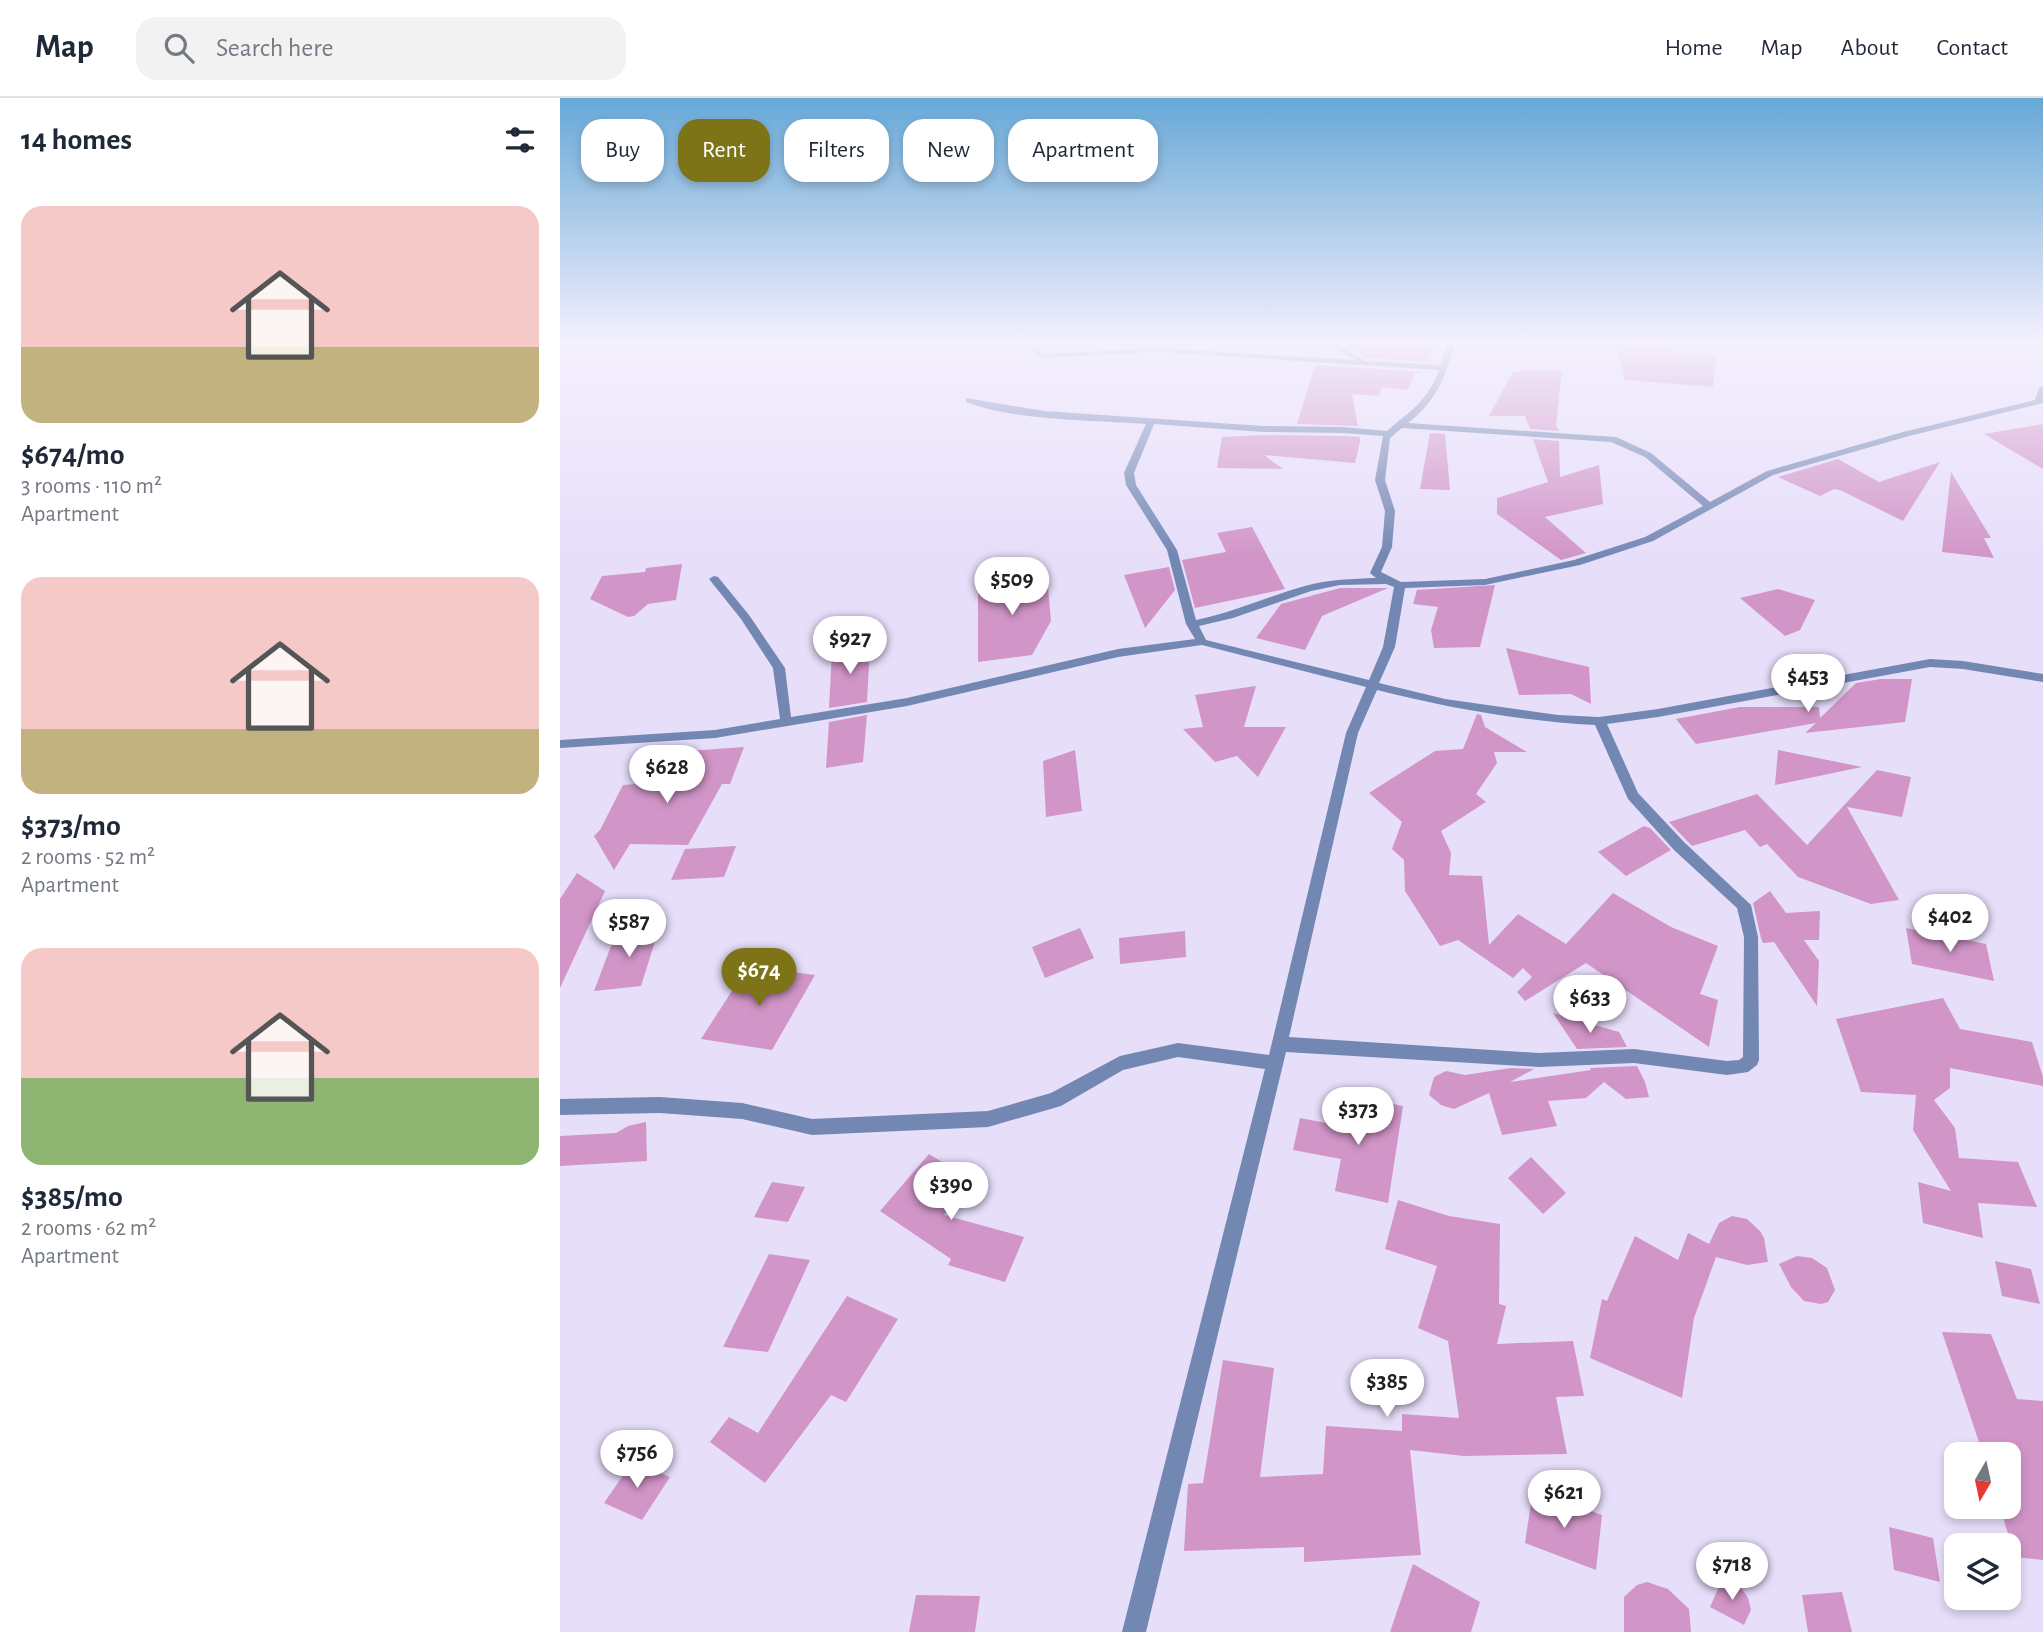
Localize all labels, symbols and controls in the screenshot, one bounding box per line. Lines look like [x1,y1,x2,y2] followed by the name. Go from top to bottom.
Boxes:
[136,17,626,80] search box
[160,29,198,67] icon: search
[35,31,94,64] text: Map
[216,35,334,61] text: Search here
[1665,36,1723,60] text: Home
[1761,36,1803,60] text: Map
[1841,36,1898,60] text: About
[1936,36,2008,60] text: Contact
[581,119,664,182] chip: Buy
[678,119,770,182] chip: Rent
[784,119,889,182] chip: Filters
[903,119,994,182] chip: New
[1008,119,1158,182] chip: Apartment
[501,121,539,159] icon: filters
[21,125,132,155] text: 14 homes
[217,252,343,378] icon: home
[21,440,125,470] text: $674/mo
[21,475,162,498] text: 3 rooms · 110 m²
[21,503,119,526] text: Apartment
[971,558,1053,617] pin: $509
[990,568,1034,591] text: $509
[809,616,891,676] pin: $927
[217,623,343,749] icon: home
[829,627,871,650] text: $927
[1767,654,1849,714] pin: $453
[1787,665,1829,688] text: $453
[626,746,708,805] pin: $628
[645,756,689,779] text: $628
[21,811,121,841] text: $373/mo
[21,846,155,869] text: 2 rooms · 52 m²
[21,874,119,897] text: Apartment
[1909,894,1991,954] pin: $402
[588,900,670,959] pin: $587
[1928,905,1972,928] text: $402
[608,910,650,933] text: $587
[718,948,800,1008] pin: $674
[738,959,780,982] text: $674
[1549,976,1631,1035] pin: $633
[1569,986,1611,1009] text: $633
[217,994,343,1120] icon: home
[1317,1088,1399,1147] pin: $373
[1338,1098,1378,1121] text: $373
[910,1162,992,1222] pin: $390
[929,1173,973,1196] text: $390
[21,1182,123,1212] text: $385/mo
[21,1217,156,1240] text: 2 rooms · 62 m²
[21,1245,119,1268] text: Apartment
[1346,1360,1428,1419] pin: $385
[1366,1370,1408,1393] text: $385
[596,1430,678,1490] pin: $756
[616,1441,658,1464] text: $756
[1944,1442,2021,1519] north arrow
[1944,1442,2021,1610] map controls
[1523,1470,1605,1530] pin: $621
[1544,1481,1584,1504] text: $621
[1944,1533,2021,1610] button: layers
[1691,1542,1773,1602] pin: $718
[1712,1553,1752,1576] text: $718

